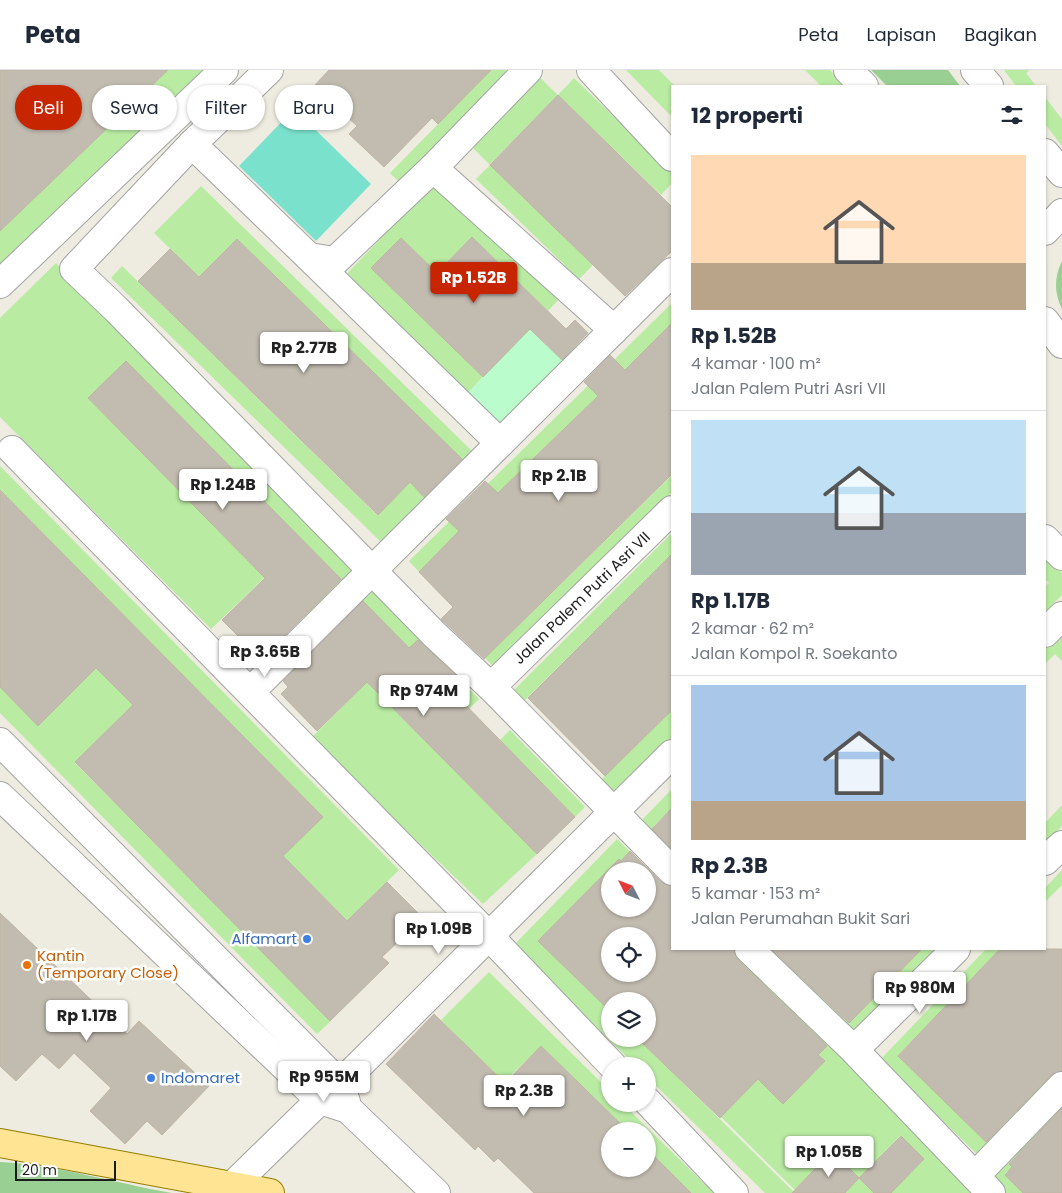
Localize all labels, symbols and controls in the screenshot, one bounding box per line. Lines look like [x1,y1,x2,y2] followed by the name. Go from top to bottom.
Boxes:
[25,18,81,51] text: Peta
[798,22,839,47] text: Peta
[867,22,936,47] text: Lapisan
[964,22,1037,47] text: Bagikan
[15,85,82,130] chip: Beli
[92,85,177,130] chip: Sewa
[187,85,265,130] chip: Filter
[275,85,353,130] chip: Baru
[691,101,803,130] text: 12 properti
[998,101,1026,129] icon: filters
[814,187,904,277] icon: home
[422,262,526,304] pin: Rp 1.52B
[441,266,507,289] text: Rp 1.52B
[691,321,777,350] text: Rp 1.52B
[252,332,356,374] pin: Rp 2.77B
[271,336,337,359] text: Rp 2.77B
[691,352,821,375] text: 4 kamar · 100 m²
[691,377,886,400] text: Jalan Palem Putri Asri VII
[814,453,904,543] icon: home
[513,460,605,502] pin: Rp 2.1B
[532,464,586,487] text: Rp 2.1B
[171,468,275,511] pin: Rp 1.24B
[190,473,256,496] text: Rp 1.24B
[509,527,655,669] street label: Jalan Palem Putri Asri VII
[691,586,770,615] text: Rp 1.17B
[691,617,814,640] text: 2 kamar · 62 m²
[213,636,317,678] pin: Rp 3.65B
[230,640,300,663] text: Rp 3.65B
[691,642,897,665] text: Jalan Kompol R. Soekanto
[378,674,470,717] pin: Rp 974M
[390,679,458,702] text: Rp 974M
[814,718,904,808] icon: home
[691,851,768,880] text: Rp 2.3B
[601,862,656,918] north arrow
[601,862,656,1177] map controls
[691,882,820,905] text: 5 kamar · 153 m²
[691,907,910,930] text: Jalan Perumahan Bukit Sari
[387,912,491,955] pin: Rp 1.09B
[406,917,472,940] text: Rp 1.09B
[601,927,656,982] button: locate
[231,928,297,949] place label: Alfamart
[301,933,313,945] marker: Alfamart
[37,945,179,983] place label: Kantin (Temporary Close)
[21,959,33,971] marker: Kantin (Temporary Close)
[874,972,966,1014] pin: Rp 980M
[885,976,955,999] text: Rp 980M
[601,992,656,1047] button: layers
[35,1000,139,1042] pin: Rp 1.17B
[57,1004,117,1027] text: Rp 1.17B
[601,1057,656,1112] button: +
[278,1060,370,1103] pin: Rp 955M
[289,1065,359,1088] text: Rp 955M
[161,1067,240,1088] place label: Indomaret
[145,1072,157,1084] marker: Indomaret
[478,1074,570,1117] pin: Rp 2.3B
[495,1079,553,1102] text: Rp 2.3B
[601,1122,656,1177] button: −
[777,1136,881,1178] pin: Rp 1.05B
[796,1140,862,1163] text: Rp 1.05B
[15,1158,116,1181] scale bar
[22,1160,57,1180] text: 20 m

